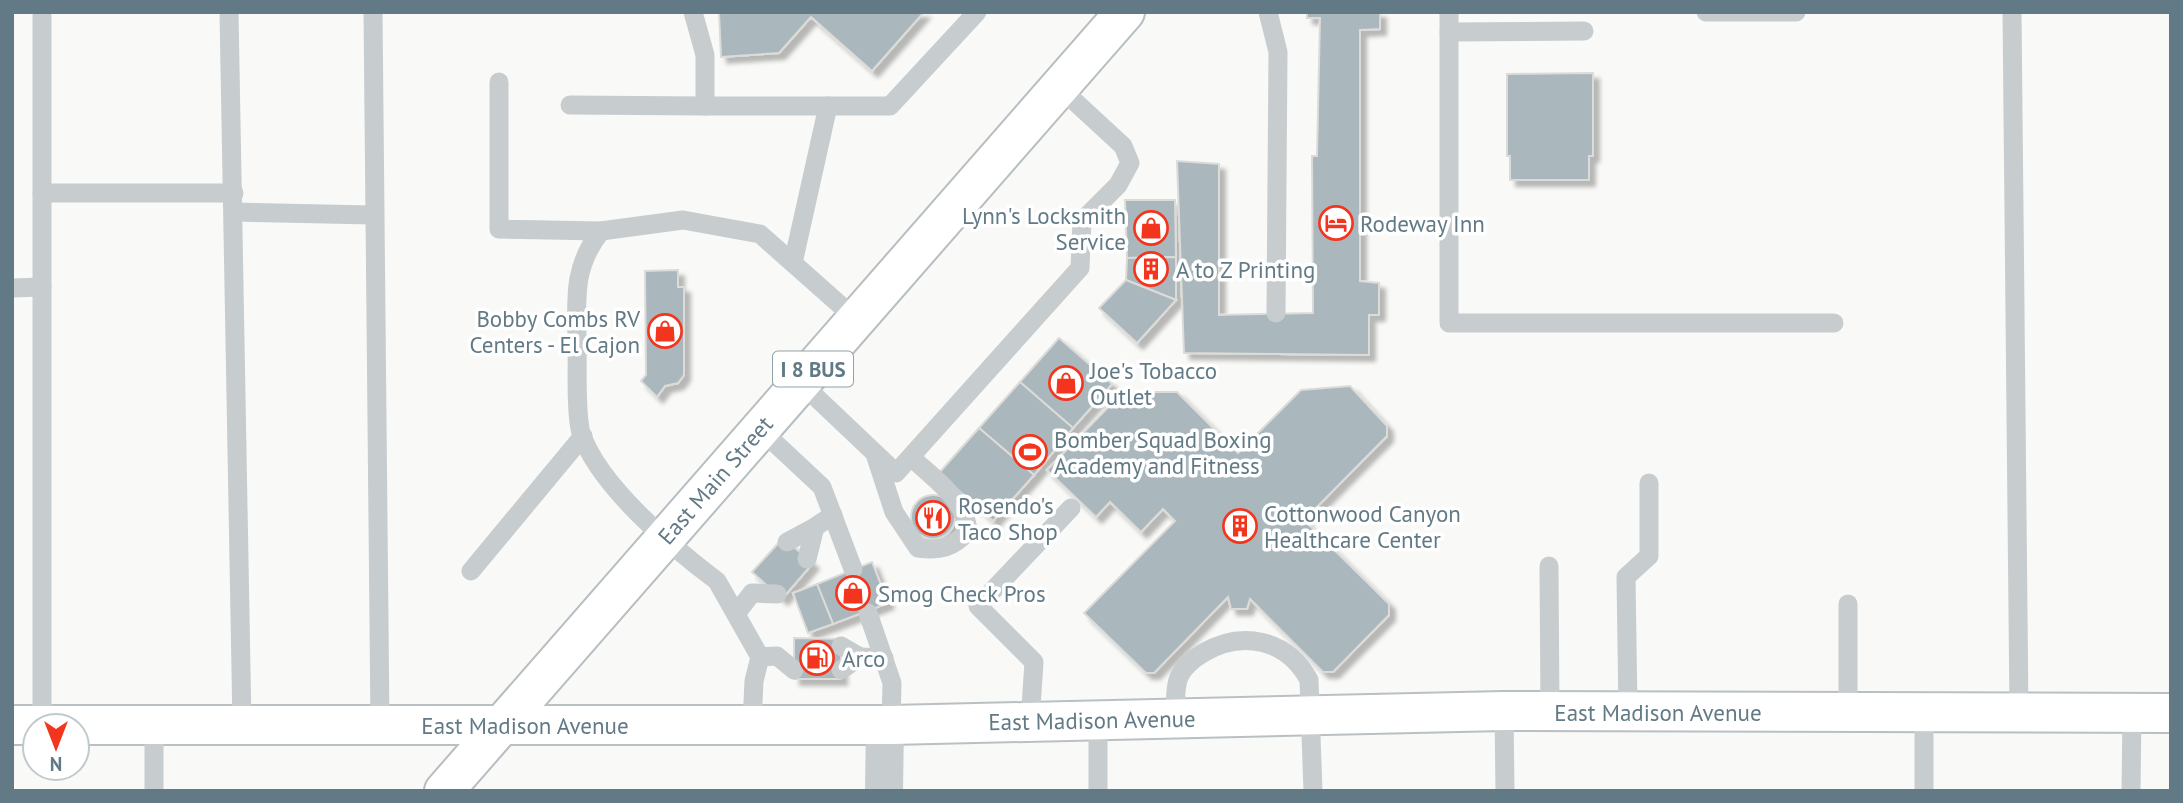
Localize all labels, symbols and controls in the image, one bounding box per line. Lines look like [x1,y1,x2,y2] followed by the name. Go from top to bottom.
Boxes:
[962,201,1126,256] place label: Lynn's Locksmith Service
[1317,204,1355,242] hotel icon: Rodeway Inn
[1132,209,1170,247] shop icon: Lynn's Locksmith Service
[1360,209,1485,238] place label: Rodeway Inn
[1132,250,1170,288] building icon: A to Z Printing
[1176,255,1315,284] place label: A to Z Printing
[469,304,641,359] place label: Bobby Combs RV Centers - El Cajon
[646,312,684,350] shop icon: Bobby Combs RV Centers - El Cajon
[773,352,853,386] road number: I 8 BUS
[1089,356,1217,411] place label: Joe's Tobacco Outlet
[1047,364,1085,402] shop icon: Joe's Tobacco Outlet
[651,410,779,550] street label: East Main Street
[1054,425,1272,480] place label: Bomber Squad Boxing Academy and Fitness
[1011,433,1049,471] sports icon: Bomber Squad Boxing Academy and Fitness
[958,491,1058,546] place label: Rosendo's Taco Shop
[914,499,952,537] restaurant icon: Rosendo's Taco Shop
[1264,499,1461,554] place label: Cottonwood Canyon Healthcare Center
[1221,507,1259,545] building icon: Cottonwood Canyon Healthcare Center
[834,574,872,612] shop icon: Smog Check Pros
[878,579,1046,608] place label: Smog Check Pros
[798,639,836,677] fuel station icon: Arco
[842,644,885,673] place label: Arco
[1554,698,1762,727] street label: East Madison Avenue
[988,704,1196,736] street label: East Madison Avenue
[421,711,629,740] street label: East Madison Avenue
[21,712,91,782] north arrow
[50,752,62,776] text: N

